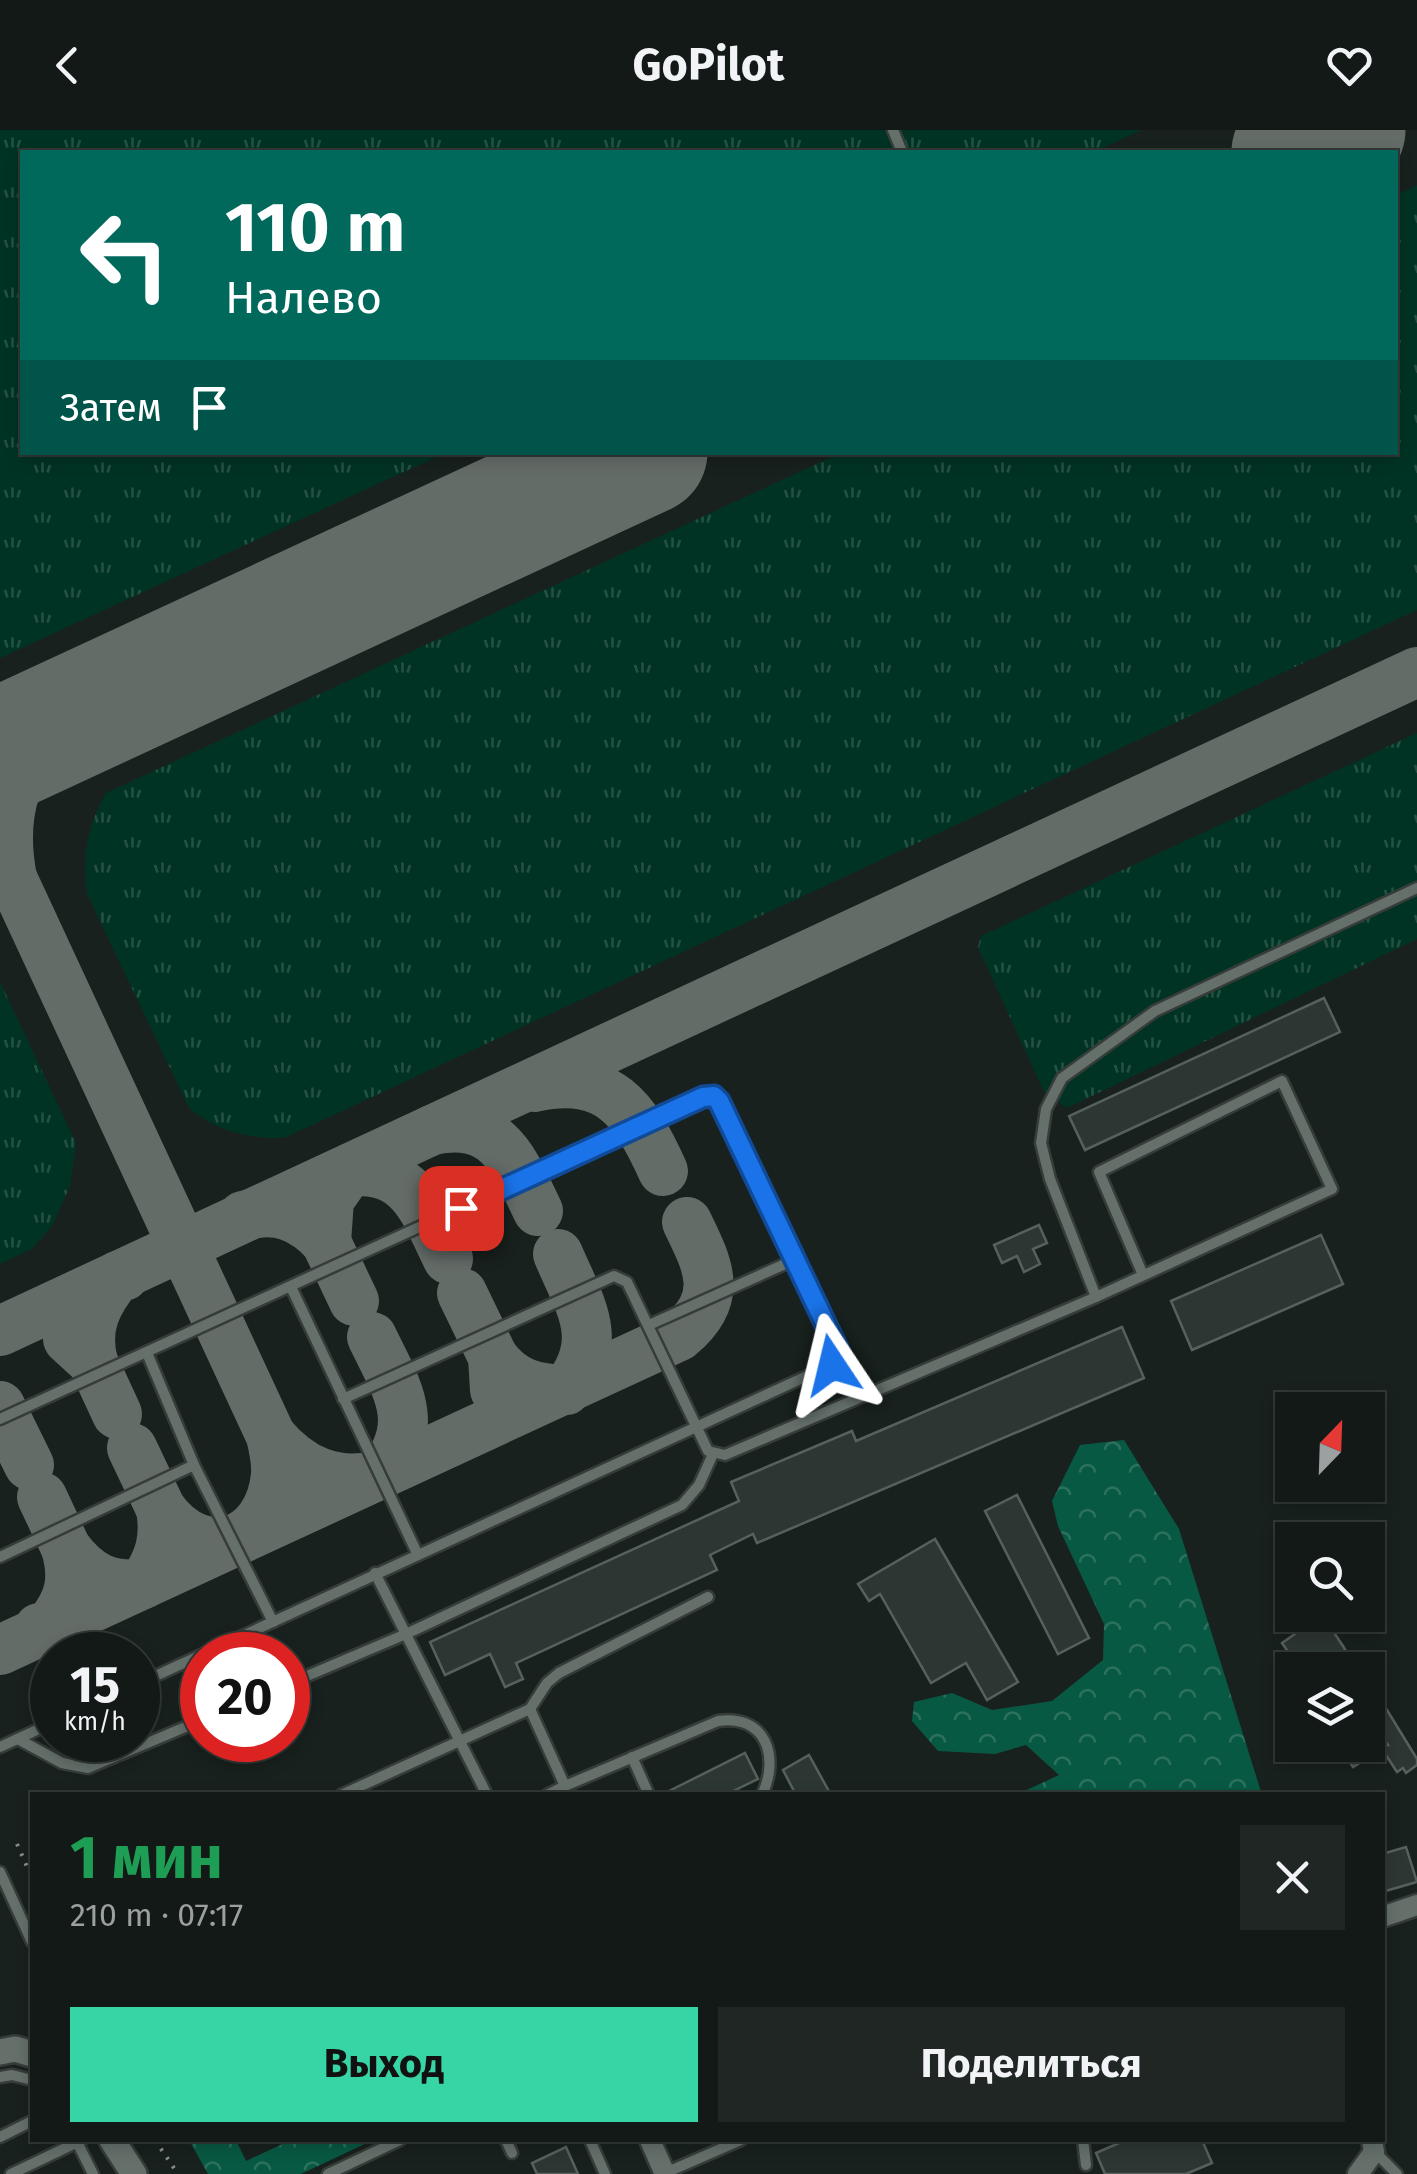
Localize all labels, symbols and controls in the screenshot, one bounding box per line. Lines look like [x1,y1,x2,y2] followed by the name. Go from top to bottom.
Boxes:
[40,38,95,93] icon: back
[633,38,784,92] text: GoPilot
[1322,38,1377,93] icon: heart
[225,186,405,270] text: 110 m
[60,190,190,320] icon: left
[225,271,382,325] text: Налево
[182,380,237,435] icon: arrive
[60,385,162,431] text: Затем
[419,1166,504,1251] pin
[434,1181,489,1236] icon: arrive
[780,1313,884,1417] position arrow
[1275,1392,1385,1502] north arrow
[1275,1392,1385,1762] map controls
[1275,1522,1385,1632] button: search
[180,1632,310,1762] speed limit sign: 20
[1275,1652,1385,1762] button: layers
[70,1655,120,1715] text: 15
[64,1707,126,1737] text: km/h
[70,1822,223,1894] text: 1 мин
[1240,1825,1345,1930] button: close
[70,1896,243,1934] text: 210 m · 07:17
[70,2007,698,2122] button: Выход
[718,2007,1345,2122] button: Поделиться

